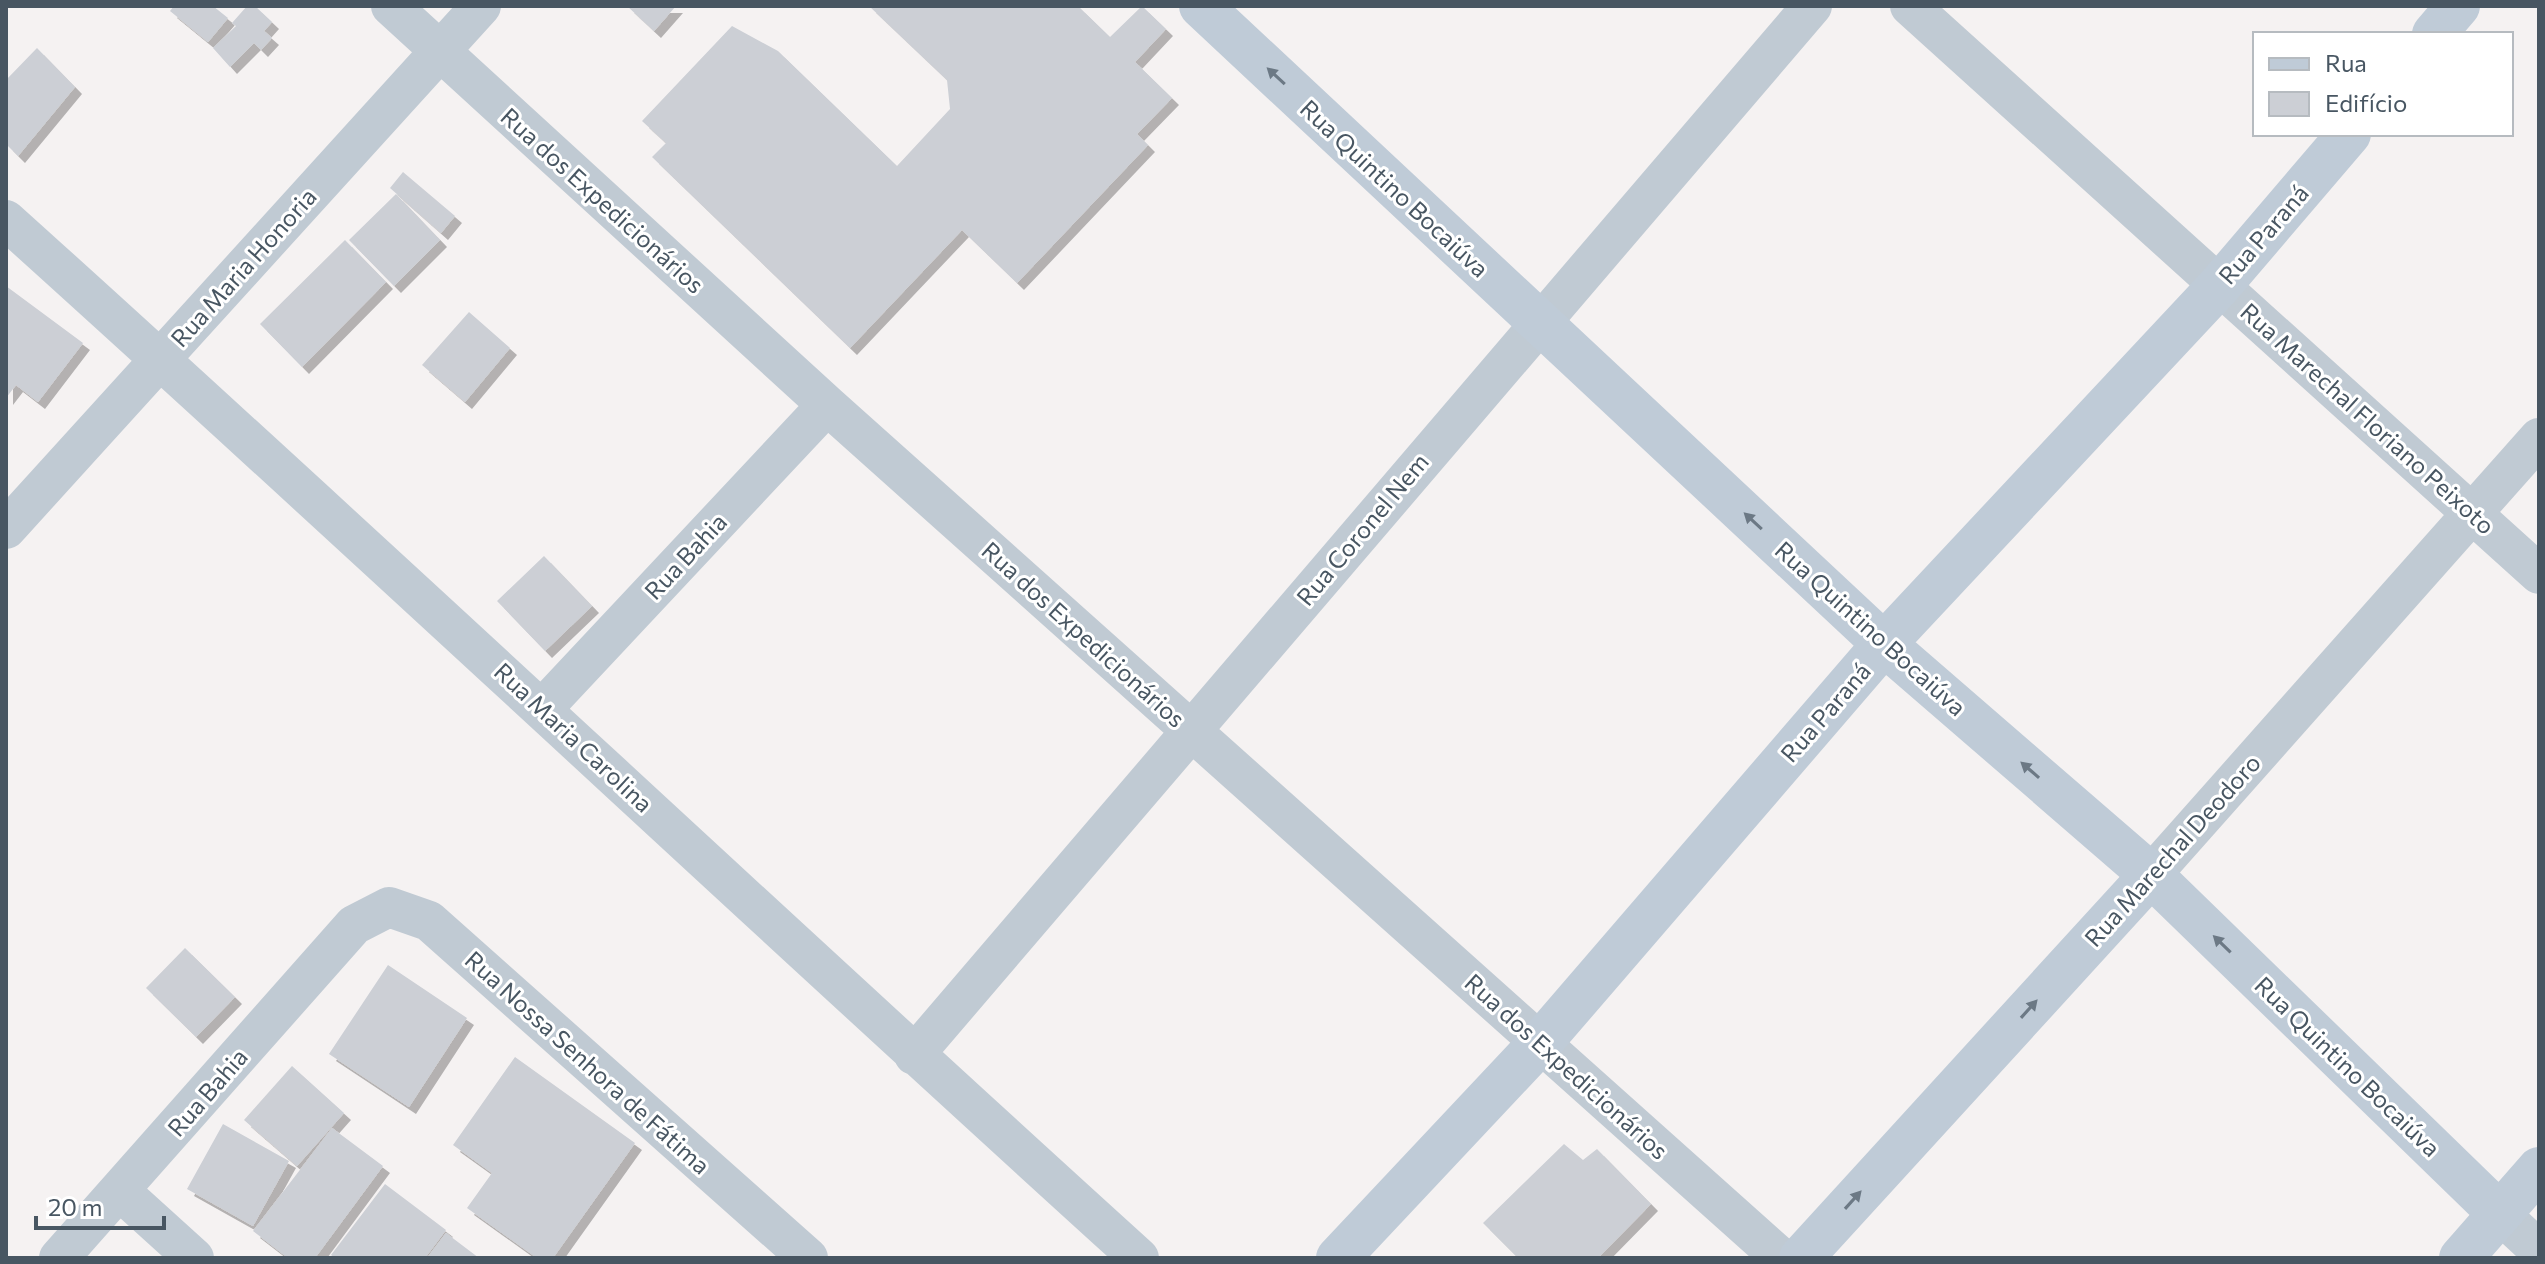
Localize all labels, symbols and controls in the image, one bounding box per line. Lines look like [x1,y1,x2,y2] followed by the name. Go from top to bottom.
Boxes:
[2253,32,2513,136] legend
[2325,48,2367,77] text: Rua
[1267,68,1286,86] one-way arrow
[2325,88,2407,117] text: Edifício
[1295,93,1495,283] street label: Rua Quintino Bocaiúva
[495,101,711,299] street label: Rua dos Expedicionários
[2212,178,2314,290] street label: Rua Paraná
[164,182,322,352] street label: Rua Maria Honoria
[2235,296,2501,540] street label: Rua Marechal Floriano Peixoto
[1290,447,1434,611] street label: Rua Coronel Nem
[638,507,732,605] street label: Rua Bahia
[1744,513,1763,531] one-way arrow
[976,535,1192,733] street label: Rua dos Expedicionários
[1770,535,1972,721] street label: Rua Quintino Bocaiúva
[489,656,659,818] street label: Rua Maria Carolina
[1774,656,1876,768] street label: Rua Paraná
[2078,748,2266,952] street label: Rua Marechal Deodoro
[2020,762,2040,779] one-way arrow
[2213,936,2232,954] one-way arrow
[460,944,716,1180] street label: Rua Nossa Senhora de Fátima
[1459,967,1675,1165] street label: Rua dos Expedicionários
[2249,970,2447,1162] street label: Rua Quintino Bocaiúva
[2019,999,2037,1018] one-way arrow
[161,1042,253,1142] street label: Rua Bahia
[36,1180,164,1230] scale bar
[1844,1191,1862,1210] one-way arrow
[48,1192,102,1221] text: 20 m

